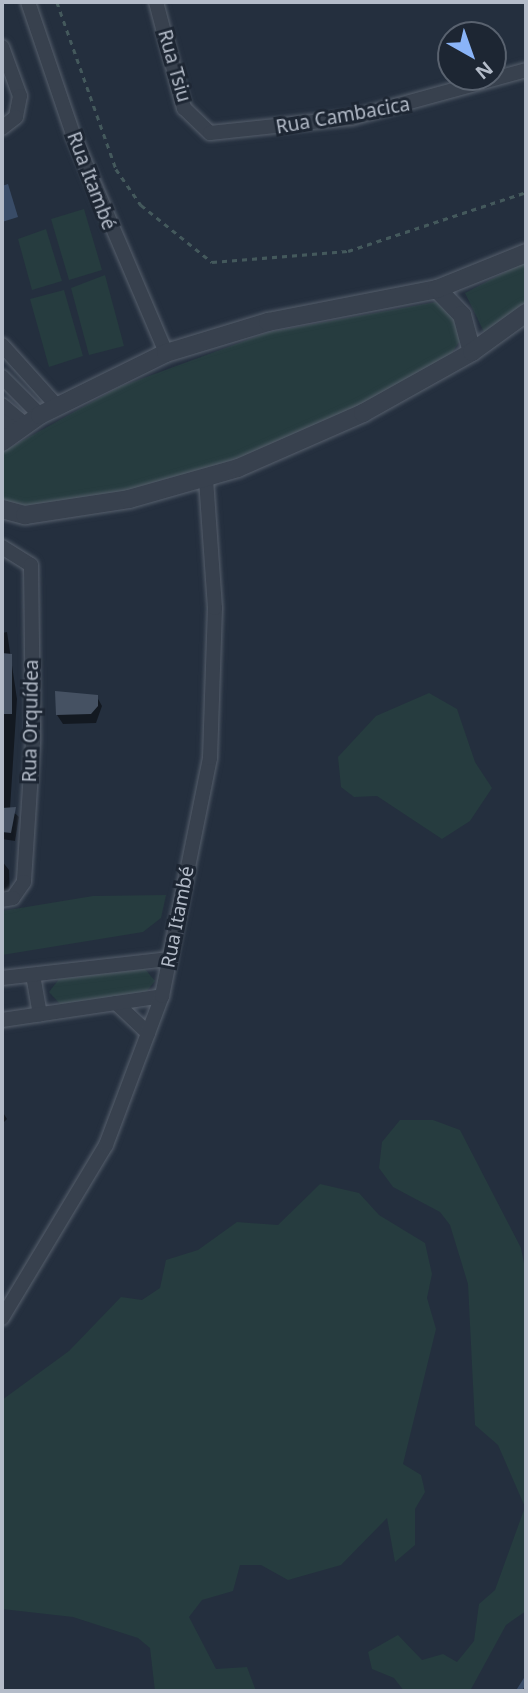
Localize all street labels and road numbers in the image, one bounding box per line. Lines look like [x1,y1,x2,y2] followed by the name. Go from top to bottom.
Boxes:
[153,27,195,105] street label: Rua Tsiu
[274,93,412,139] street label: Rua Cambacica
[62,129,120,233] street label: Rua Itambé
[19,659,43,783] street label: Rua Orquídea
[157,864,199,970] street label: Rua Itambé

